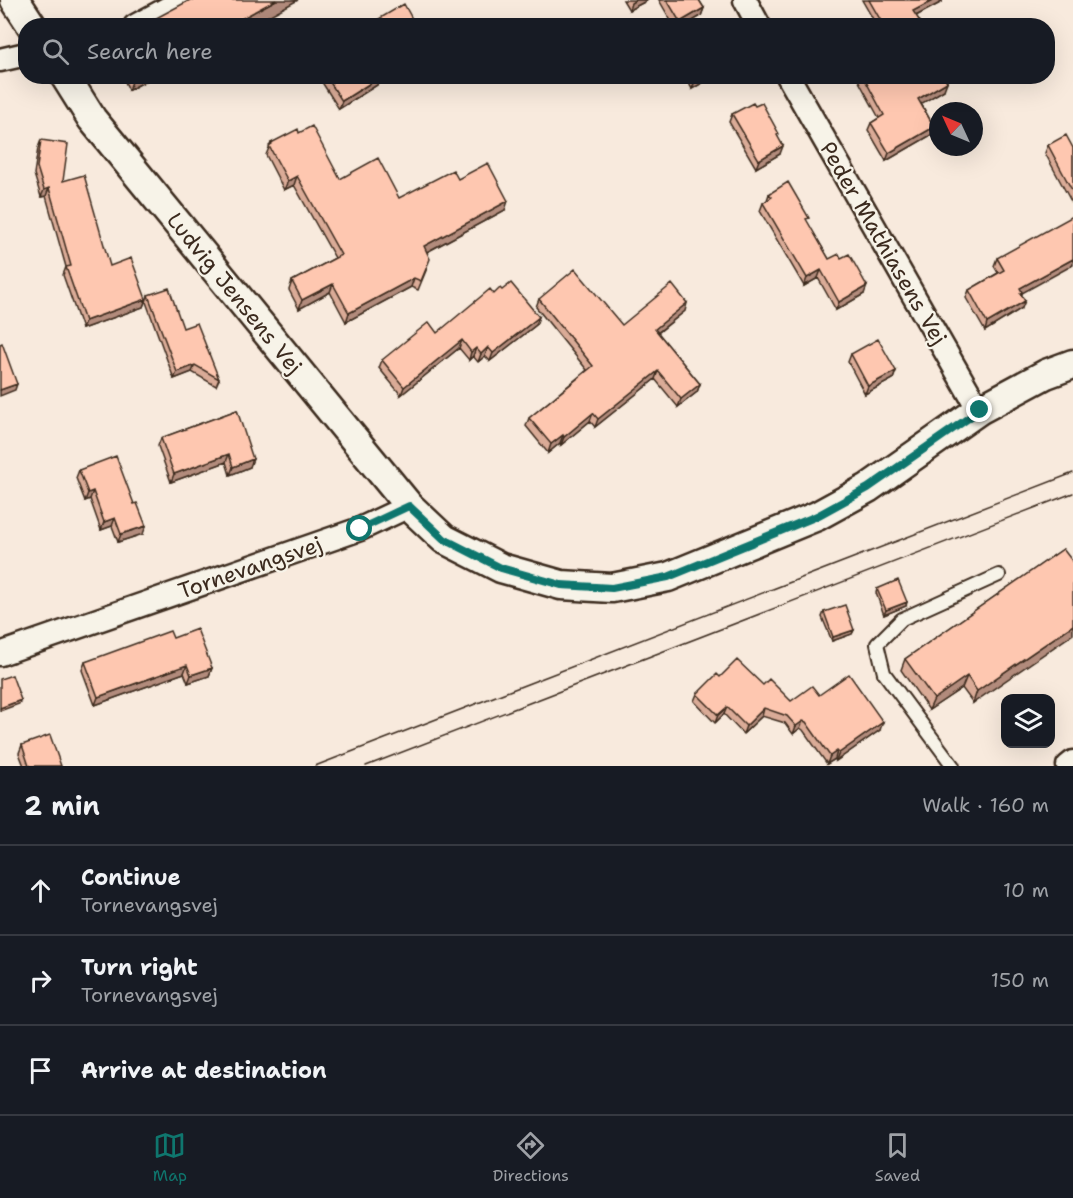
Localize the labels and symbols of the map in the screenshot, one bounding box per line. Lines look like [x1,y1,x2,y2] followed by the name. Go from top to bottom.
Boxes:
[929,102,983,156] north arrow
[813,136,954,350] street label: Peder Mathiasens Vej
[160,206,309,380] street label: Ludvig Jensens Vej
[966,396,992,422] route end
[346,515,372,541] route start
[174,529,326,606] street label: Tornevangsvej

